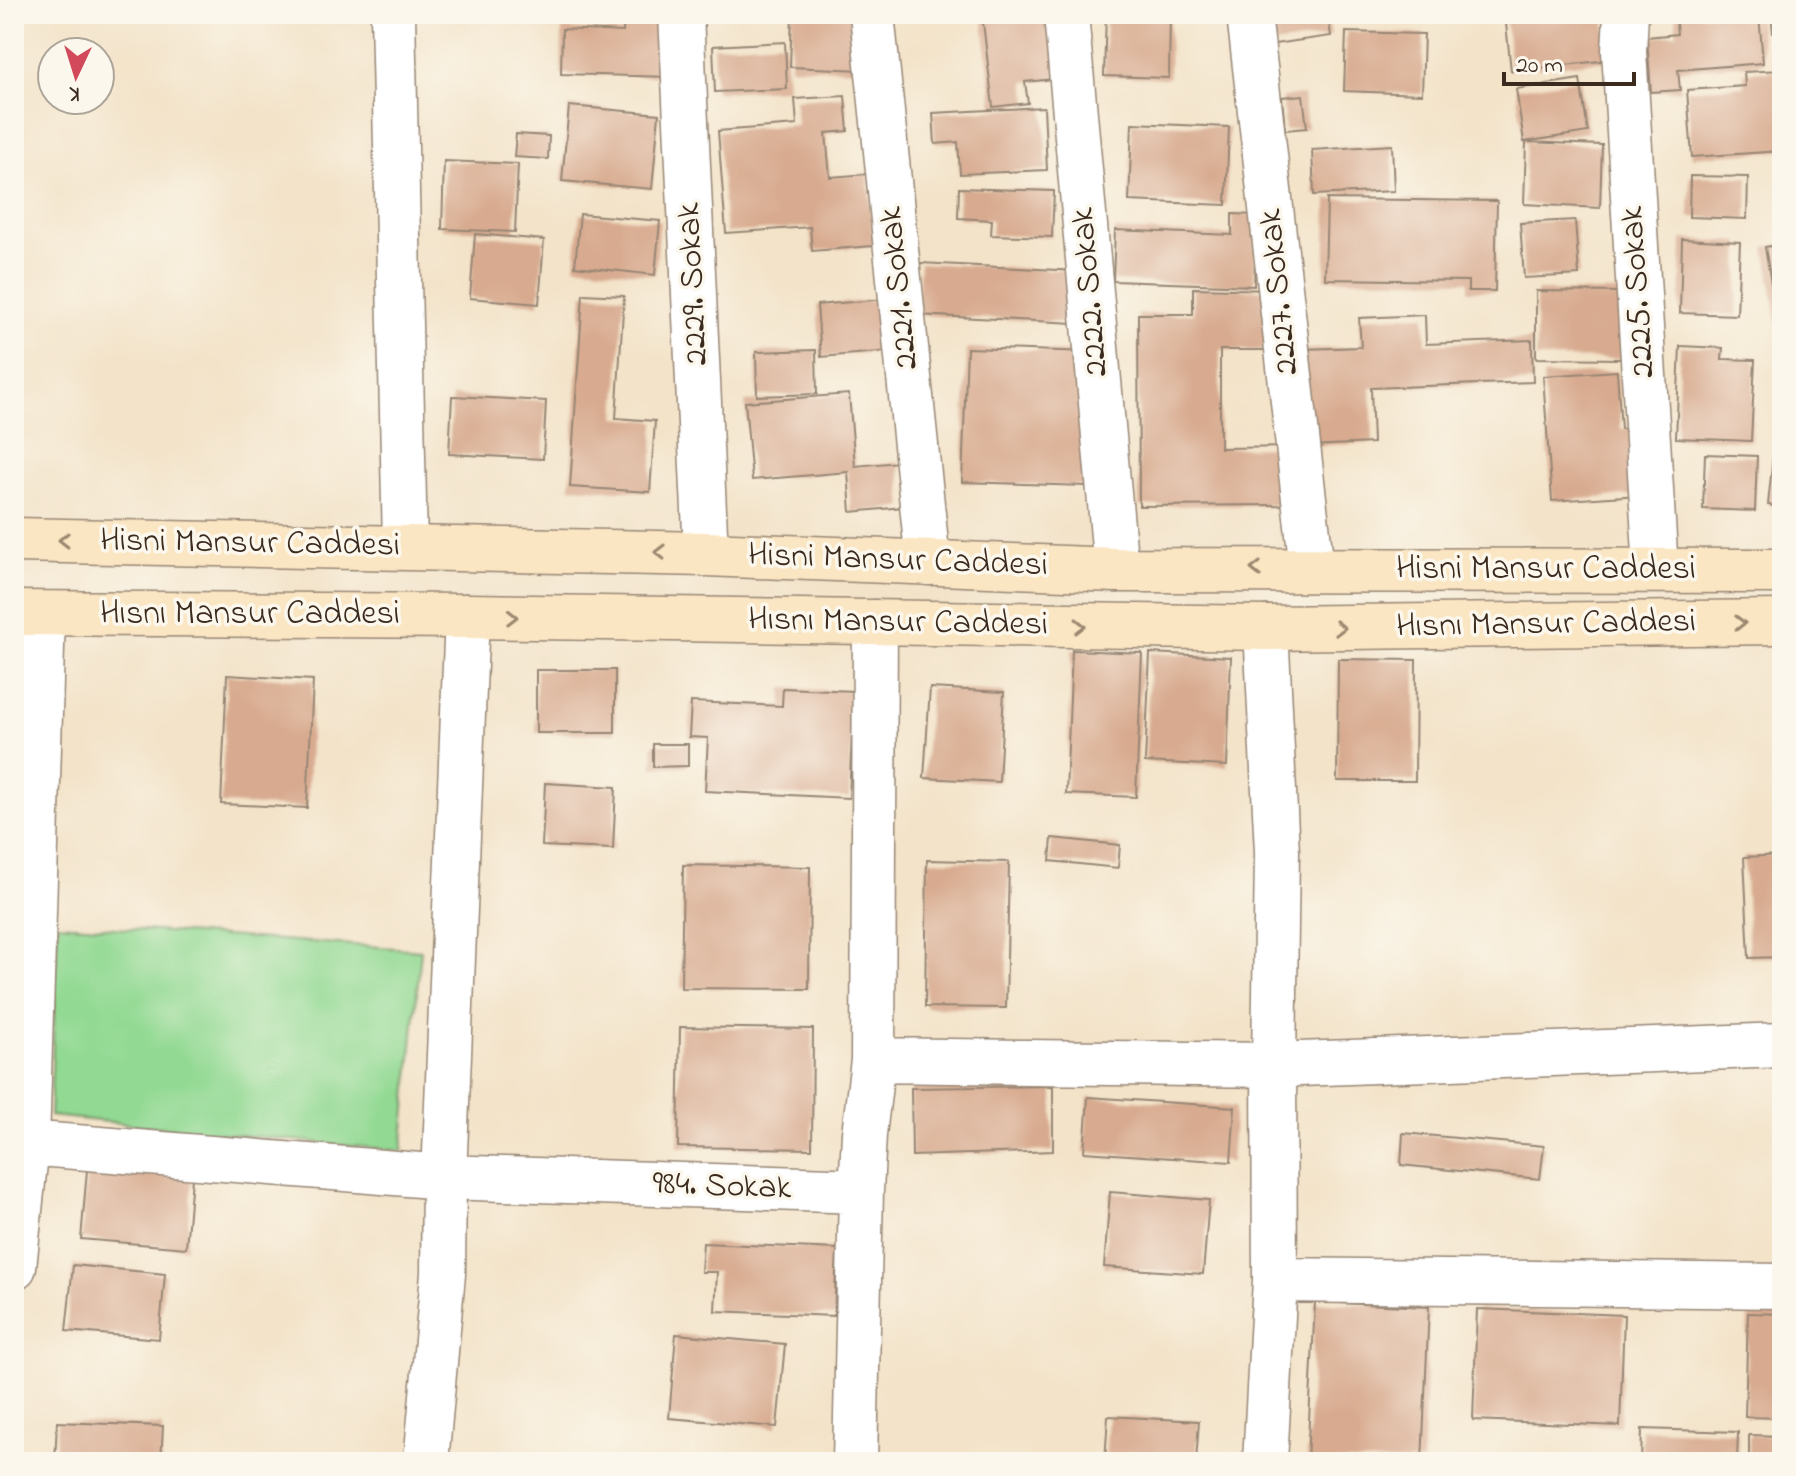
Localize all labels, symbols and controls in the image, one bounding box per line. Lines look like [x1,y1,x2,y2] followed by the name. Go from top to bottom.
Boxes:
[36,36,116,116] north arrow
[1504,36,1634,86] scale bar
[1516,49,1563,84] text: 20 m
[67,77,81,109] text: K
[665,201,723,367] street label: 2229. Sokak
[867,204,933,372] street label: 2221. Sokak
[1608,204,1670,380] street label: 2225. Sokak
[1059,205,1123,379] street label: 2222. Sokak
[1246,206,1314,378] street label: 2227. Sokak
[100,516,400,572] street label: Hisni Mansur Caddesi
[747,531,1049,591] street label: Hisni Mansur Caddesi
[57,532,70,549] one-way arrow
[653,544,666,561] one-way arrow
[1396,545,1696,595] street label: Hisni Mansur Caddesi
[1249,560,1262,578] one-way arrow
[100,590,400,640] street label: Hısnı Mansur Caddesi
[748,595,1048,651] street label: Hısnı Mansur Caddesi
[1396,597,1696,653] street label: Hısnı Mansur Caddesi
[506,609,519,626] one-way arrow
[1734,614,1747,632] one-way arrow
[1074,617,1087,634] one-way arrow
[1334,619,1347,636] one-way arrow
[652,1160,792,1214] street label: 984. Sokak

